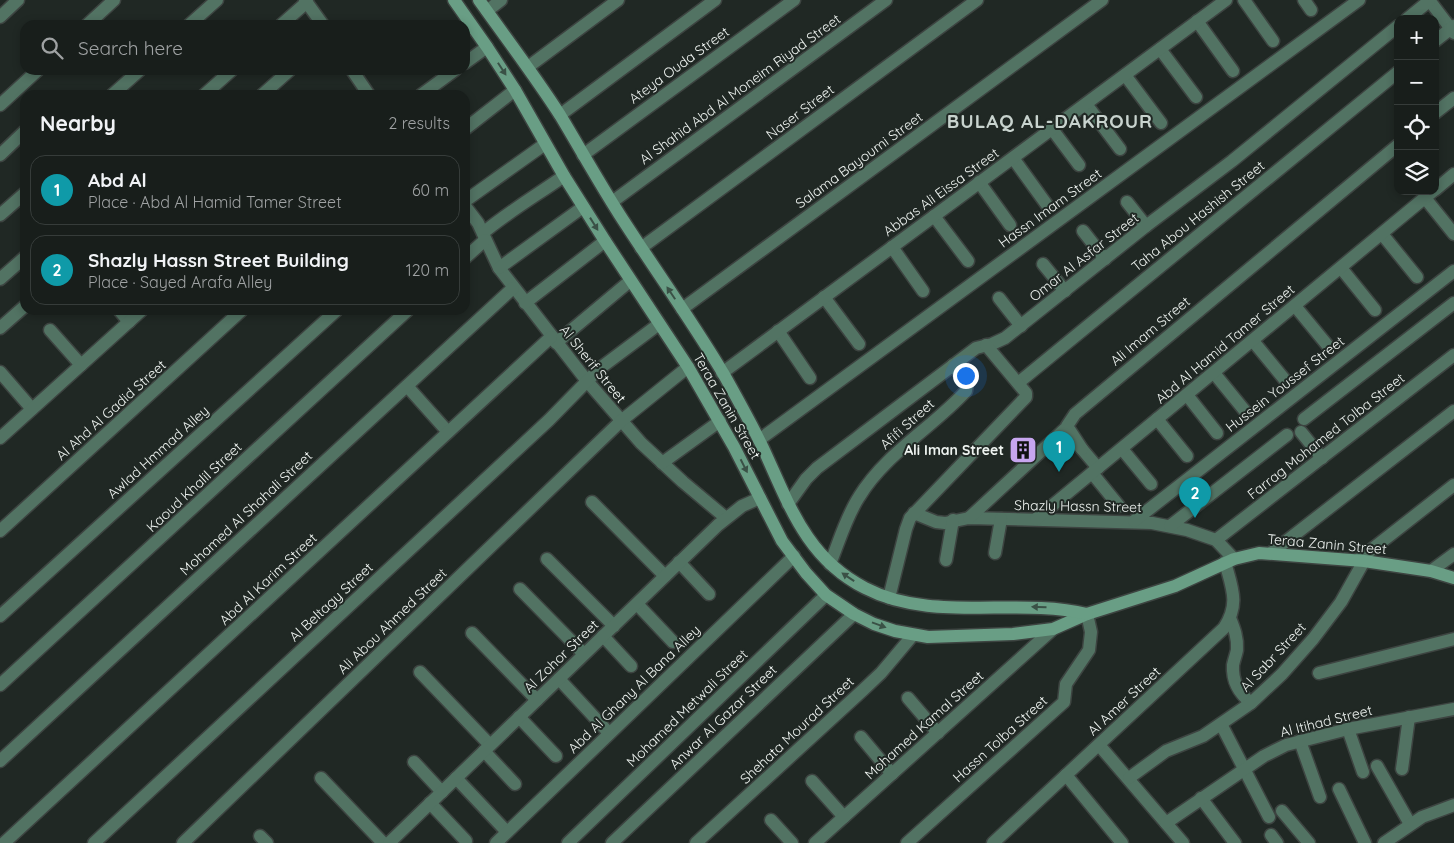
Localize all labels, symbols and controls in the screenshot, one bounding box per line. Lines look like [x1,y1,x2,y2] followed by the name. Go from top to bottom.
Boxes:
[636,10,844,168] street label: Al Shahid Abd Al Moneim Riyad Street
[1394,15,1439,195] map controls
[1394,15,1439,60] button: +
[20,20,470,75] search box
[625,22,733,107] street label: Ateya Ouda Street
[38,34,66,62] icon: search
[78,36,183,60] text: Search here
[1394,60,1439,105] button: −
[497,62,506,76] one-way arrow
[762,80,838,143] street label: Naser Street
[1394,105,1439,150] button: locate
[792,108,926,212] street label: Salama Bayoumi Street
[947,109,1153,133] district label: BULAQ AL-DAKROUR
[40,110,116,136] text: Nearby
[388,113,450,133] text: 2 results
[880,144,1003,240] street label: Abbas Ali Eissa Street
[1394,150,1439,195] button: layers
[1128,157,1268,275] street label: Taha Abou Hashish Street
[995,164,1105,251] street label: Hassn Imam Street
[88,168,147,192] text: Abd Al
[54,180,60,200] text: 1
[412,180,449,200] text: 60 m
[88,192,342,212] text: Place · Abd Al Hamid Tamer Street
[1026,209,1142,305] street label: Omar Al Asfar Street
[589,217,598,230] one-way arrow
[88,248,349,272] text: Shazly Hassn Street Building
[52,260,62,280] text: 2
[406,260,449,280] text: 120 m
[88,272,272,292] text: Place · Sayed Arafa Alley
[1152,280,1298,408] street label: Abd Al Hamid Tamer Street
[666,286,676,300] one-way arrow
[1106,292,1194,370] street label: Ali Imam Street
[556,321,630,407] street label: Al Sherif Street
[1222,332,1348,436] street label: Hussein Youssef Street
[689,350,765,463] street label: Teraa Zanin Street
[52,356,170,464] street label: Al Ahd Al Gadid Street
[953,363,979,389] your location
[1244,369,1408,503] street label: Farrag Mohamed Tolba Street
[876,395,938,453] street label: Afifi Street
[103,401,213,503] street label: Awlad Hmmad Alley
[1043,431,1075,472] pin: 1
[1008,435,1038,465] building icon: Ali Iman Street
[142,438,246,536] street label: Kaoud Khalil Street
[904,441,1004,459] place label: Ali Iman Street
[176,447,316,579] street label: Mohamed Al Shahali Street
[740,458,748,473] one-way arrow
[1179,477,1211,518] pin: 2
[1014,496,1142,516] street label: Shazly Hassn Street
[215,529,321,629] street label: Abd Al Karim Street
[1267,530,1388,558] street label: Teraa Zanin Street
[285,558,377,646] street label: Al Beltagy Street
[334,564,451,678] street label: Ali Abou Ahmed Street
[841,572,854,582] one-way arrow
[1031,602,1047,610] one-way arrow
[520,616,602,696] street label: Al Zohor Street
[1236,618,1310,695] street label: Al Sabr Street
[564,621,704,757] street label: Abd Al Ghany Al Bana Alley
[872,621,887,629] one-way arrow
[623,645,752,771] street label: Mohamed Metwali Street
[665,661,781,773] street label: Anwar Al Gazar Street
[1084,662,1164,739] street label: Al Amer Street
[861,667,987,783] street label: Mohamed Kamal Street
[736,672,858,788] street label: Shehata Mourad Street
[949,692,1051,786] street label: Hassn Tolba Street
[1278,701,1374,741] street label: Al Itihad Street

